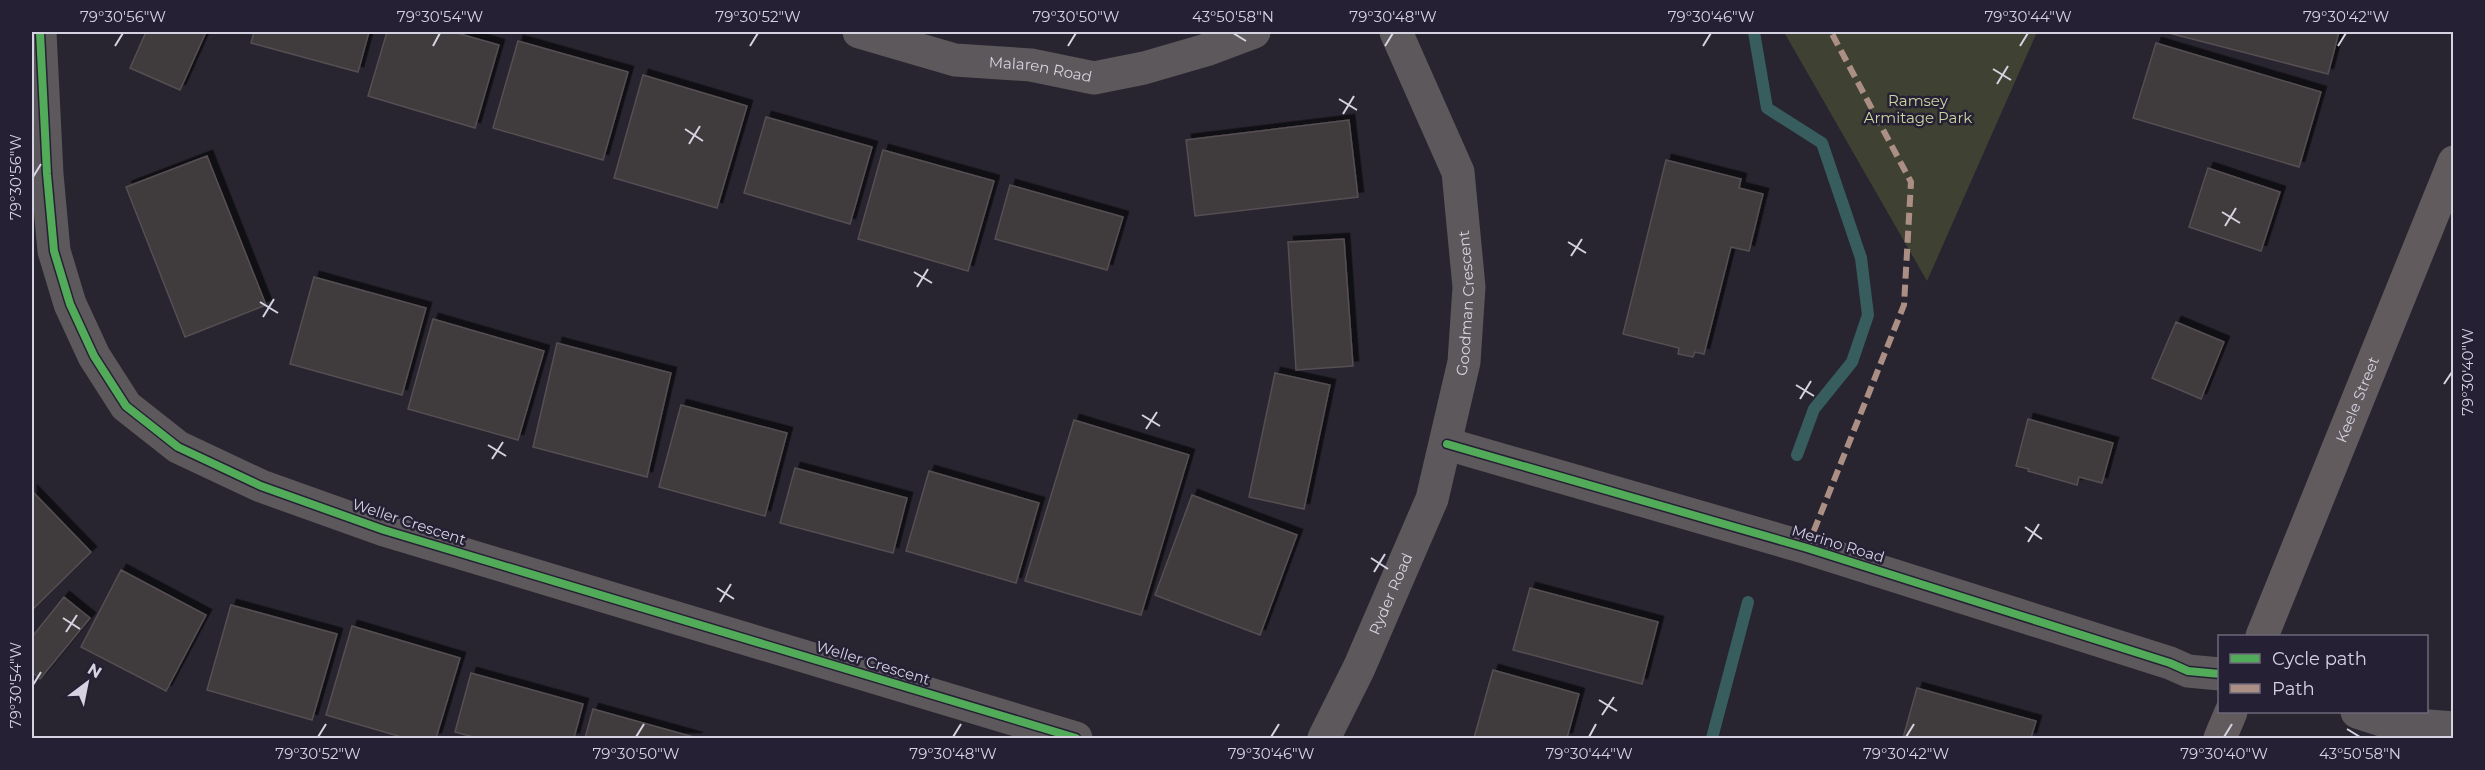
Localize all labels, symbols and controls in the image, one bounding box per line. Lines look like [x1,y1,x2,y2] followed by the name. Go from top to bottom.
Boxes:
[80,7,166,26] text: 79°30'56"W
[397,7,484,26] text: 79°30'54"W
[715,7,801,26] text: 79°30'52"W
[1033,7,1120,26] text: 79°30'50"W
[1192,7,1274,26] text: 43°50'58"N
[1349,7,1437,26] text: 79°30'48"W
[1668,7,1755,26] text: 79°30'46"W
[1984,7,2072,26] text: 79°30'44"W
[2303,7,2389,26] text: 79°30'42"W
[988,52,1094,86] street label: Malaren Road
[1864,91,1972,127] park label: Ramsey Armitage Park
[6,134,25,220] text: 79°30'56"W
[1451,230,1478,378] street label: Goodman Crescent
[2458,328,2477,416] text: 79°30'40"W
[2331,354,2383,445] street label: Keele Street
[350,494,468,549] street label: Weller Crescent
[1789,520,1887,567] street label: Merino Road
[1365,550,1417,637] street label: Ryder Road
[2218,635,2428,713] legend
[814,636,933,689] street label: Weller Crescent
[6,641,25,728] text: 79°30'54"W
[2272,648,2367,670] text: Cycle path
[57,653,117,713] north arrow
[84,659,105,682] text: N
[2272,678,2315,700] text: Path
[275,744,361,763] text: 79°30'52"W
[593,744,680,763] text: 79°30'50"W
[909,744,997,763] text: 79°30'48"W
[1228,744,1315,763] text: 79°30'46"W
[1545,744,1633,763] text: 79°30'44"W
[1863,744,1949,763] text: 79°30'42"W
[2180,744,2268,763] text: 79°30'40"W
[2319,744,2401,763] text: 43°50'58"N

